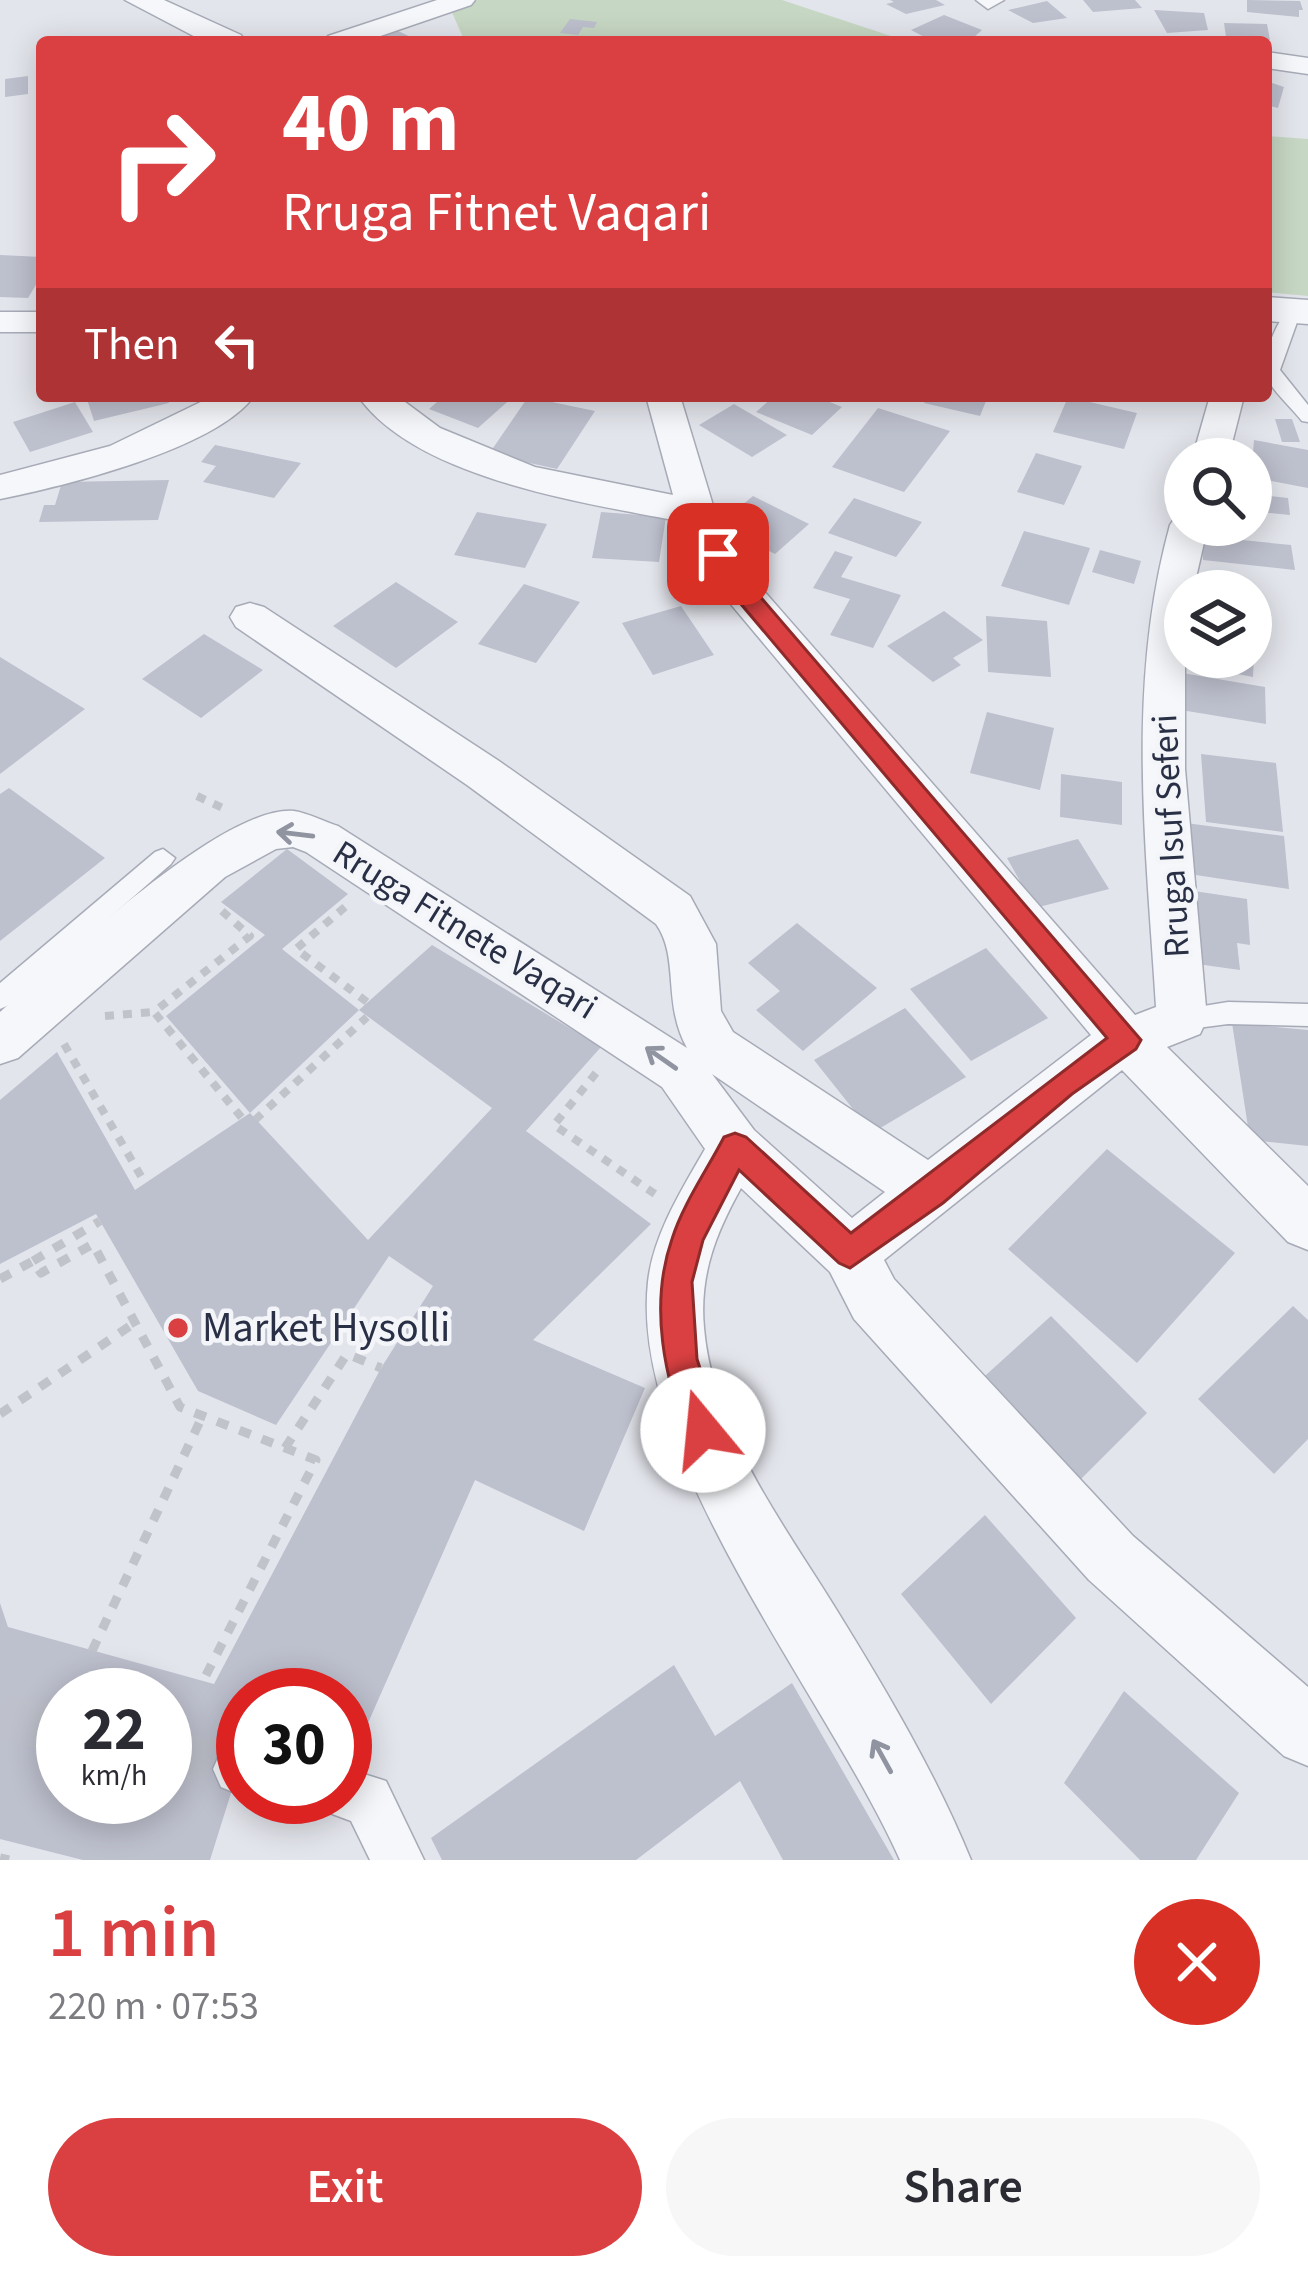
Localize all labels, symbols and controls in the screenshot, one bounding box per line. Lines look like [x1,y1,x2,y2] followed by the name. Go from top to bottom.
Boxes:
[282,64,460,184] text: 40 m
[84,84,240,240] icon: right
[282,175,711,252] text: Rruga Fitnet Vaqari
[204,312,270,378] icon: left
[84,313,180,377] text: Then
[1164,438,1272,678] map controls
[1164,438,1272,546] button: search
[667,503,769,605] pin
[685,521,751,587] icon: arrive
[1164,570,1272,678] button: layers
[1139,713,1203,959] street label: Rruga Isuf Seferi
[276,823,315,845] one-way arrow
[323,828,607,1032] street label: Rruga Fitnete Vaqari
[645,1046,679,1071] one-way arrow
[202,1298,450,1358] place label: Market Hysolli
[165,1315,191,1341] marker: Market Hysolli
[640,1367,766,1493] position arrow
[216,1668,372,1824] speed limit sign: 30
[82,1688,146,1773] text: 22
[870,1740,893,1775] one-way arrow
[81,1754,147,1797] text: km/h
[48,1882,219,1985] text: 1 min
[1134,1899,1260,2025] button: close
[48,1979,259,2035] text: 220 m · 07:53
[48,2118,642,2256] button: Exit
[666,2118,1260,2256] button: Share

